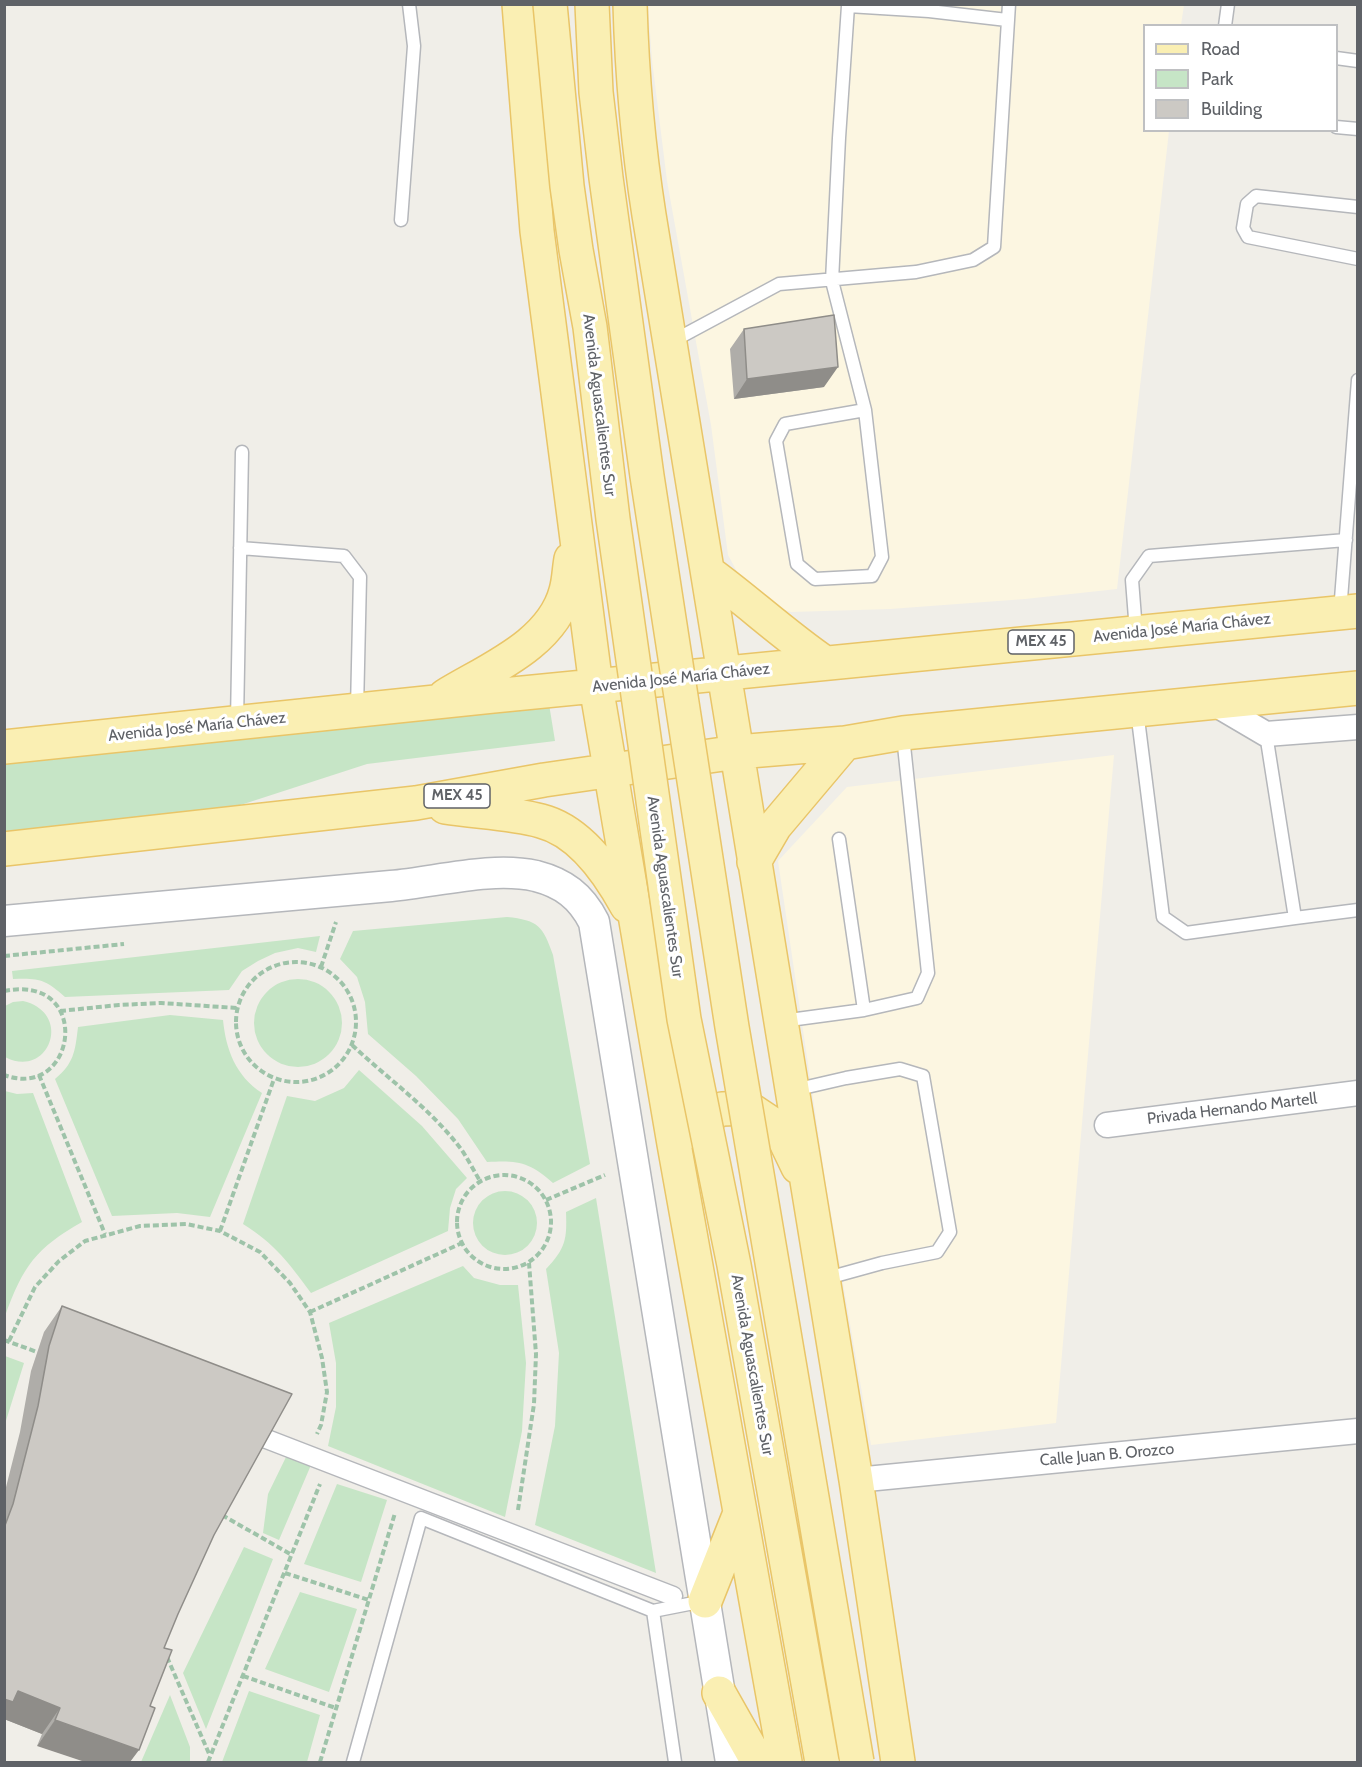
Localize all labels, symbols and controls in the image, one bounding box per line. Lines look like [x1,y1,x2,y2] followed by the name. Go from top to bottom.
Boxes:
[1143,24,1338,132] legend
[1201,38,1240,60] text: Road
[1201,68,1233,90] text: Park
[1201,98,1262,120] text: Building
[578,313,620,497] street label: Avenida Aguascalientes Sur
[1092,609,1272,647] street label: Avenida José María Chávez
[1008,630,1074,654] road number: MEX 45
[591,659,771,697] street label: Avenida José María Chávez
[107,708,287,746] street label: Avenida José María Chávez
[424,784,490,808] road number: MEX 45
[643,795,687,979] street label: Avenida Aguascalientes Sur
[1146,1089,1318,1129] street label: Privada Hernando Martell
[727,1273,777,1457] street label: Avenida Aguascalientes Sur
[1039,1440,1175,1470] street label: Calle Juan B. Orozco

